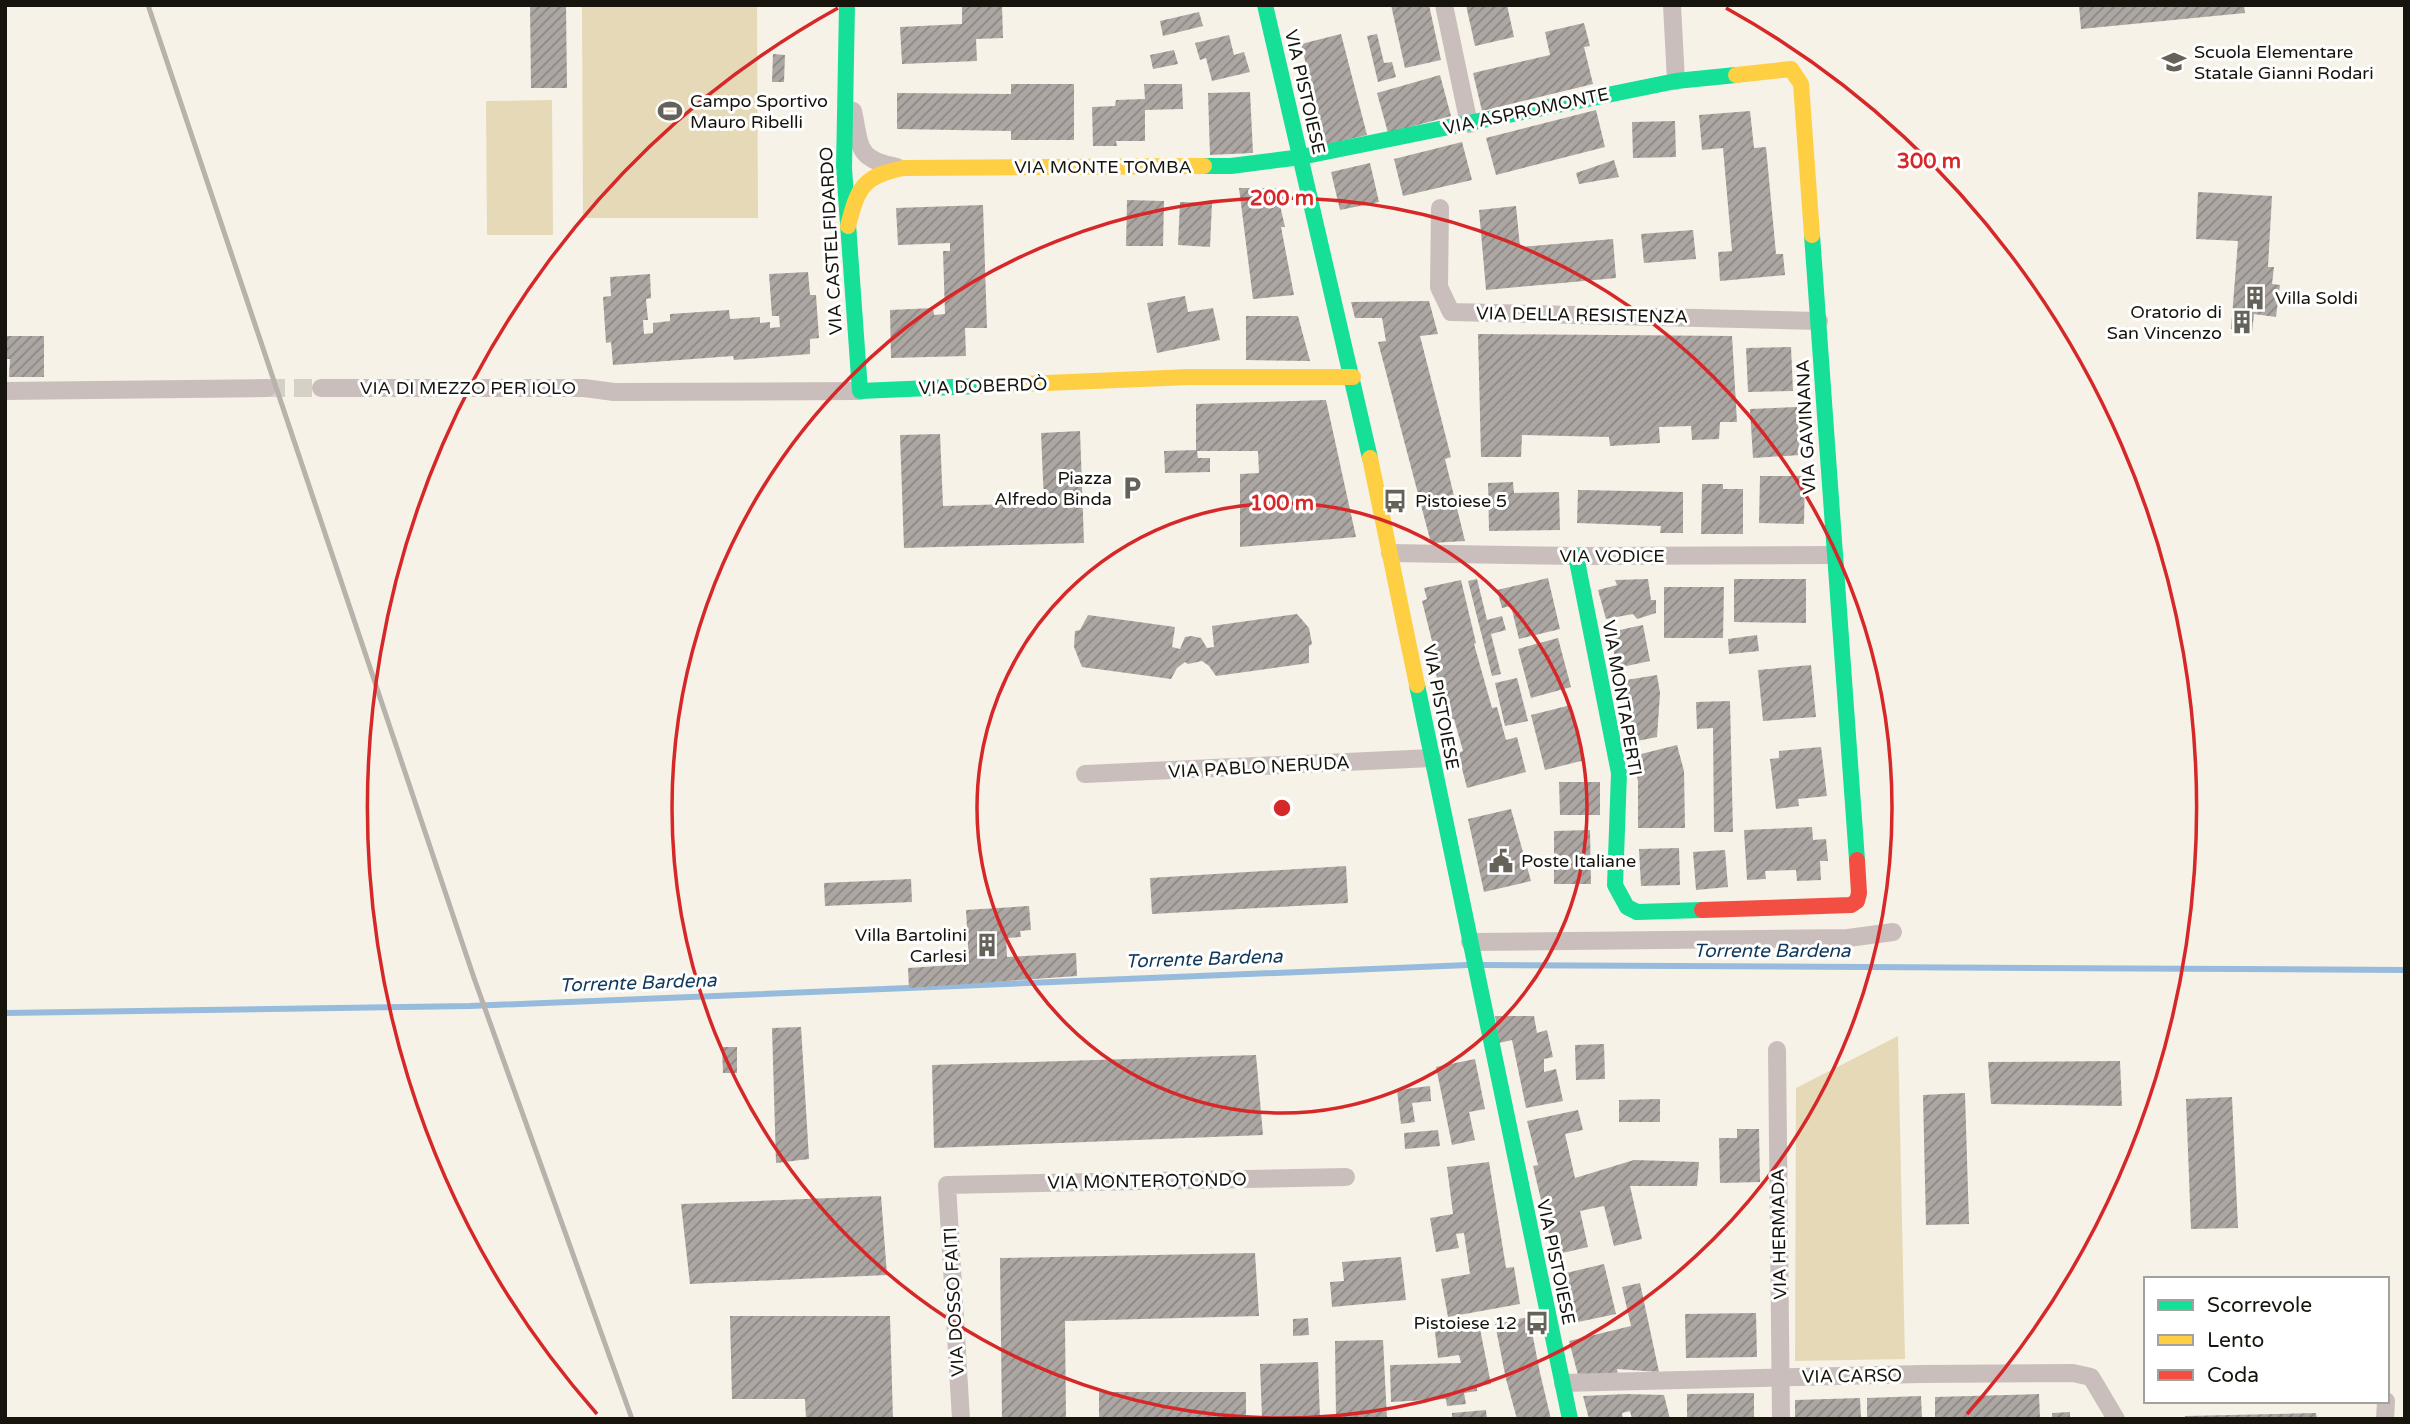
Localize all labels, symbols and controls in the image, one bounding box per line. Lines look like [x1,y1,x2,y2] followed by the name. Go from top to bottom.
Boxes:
[1280,27,1330,157] street label: VIA PISTOIESE
[2194,41,2374,84] place label: Scuola Elementare Statale Gianni Rodari
[2160,48,2188,76] school or university icon: Scuola Elementare Statale Gianni Rodari
[1441,83,1611,139] street label: VIA ASPROMONTE
[690,90,828,133] place label: Campo Sportivo Mauro Ribelli
[656,97,684,125] sports icon: Campo Sportivo Mauro Ribelli
[815,146,847,336] street label: VIA CASTELFIDARDO
[1897,149,1961,174] text: 300 m
[1014,156,1192,178] street label: VIA MONTE TOMBA
[1250,186,1314,211] text: 200 m
[2241,284,2269,312] building icon: Villa Soldi
[2275,287,2358,309] place label: Villa Soldi
[2107,301,2222,344] place label: Oratorio di San Vincenzo
[1476,302,1688,328] street label: VIA DELLA RESISTENZA
[2228,308,2256,336] building icon: Oratorio di San Vincenzo
[1791,359,1821,495] street label: VIA GAVINANA
[918,373,1048,399] street label: VIA DOBERDÒ
[360,377,576,399] street label: VIA DI MEZZO PER IOLO
[994,467,1112,510] place label: Piazza Alfredo Binda
[1118,474,1146,502] parking icon: Piazza Alfredo Binda
[1381,487,1409,515] bus stop icon: Pistoiese 5
[1415,490,1507,512] place label: Pistoiese 5
[1250,491,1314,516] text: 100 m
[1559,545,1665,567] street label: VIA VODICE
[1597,618,1647,778] street label: VIA MONTAPERTI
[1418,642,1464,772] street label: VIA PISTOIESE
[1168,751,1350,783] street label: VIA PABLO NERUDA
[1270,796,1294,820] centre of rings
[1487,847,1515,875] public building icon: Poste Italiane
[1521,850,1636,872] place label: Poste Italiane
[855,924,967,967] place label: Villa Bartolini Carlesi
[973,931,1001,959] building icon: Villa Bartolini Carlesi
[1694,940,1852,962] water label: Torrente Bardena
[1125,945,1284,973] water label: Torrente Bardena
[559,969,718,997] water label: Torrente Bardena
[1047,1168,1247,1194] street label: VIA MONTEROTONDO
[1767,1168,1791,1300] street label: VIA HERMADA
[1532,1197,1580,1327] street label: VIA PISTOIESE
[939,1227,969,1377] street label: VIA DOSSO FAITI
[2144,1277,2389,1403] legend
[2207,1293,2312,1318] text: Scorrevole
[1523,1309,1551,1337] bus stop icon: Pistoiese 12
[1414,1312,1517,1334] place label: Pistoiese 12
[2207,1328,2264,1353] text: Lento
[2207,1363,2259,1388] text: Coda
[1802,1364,1902,1388] street label: VIA CARSO

